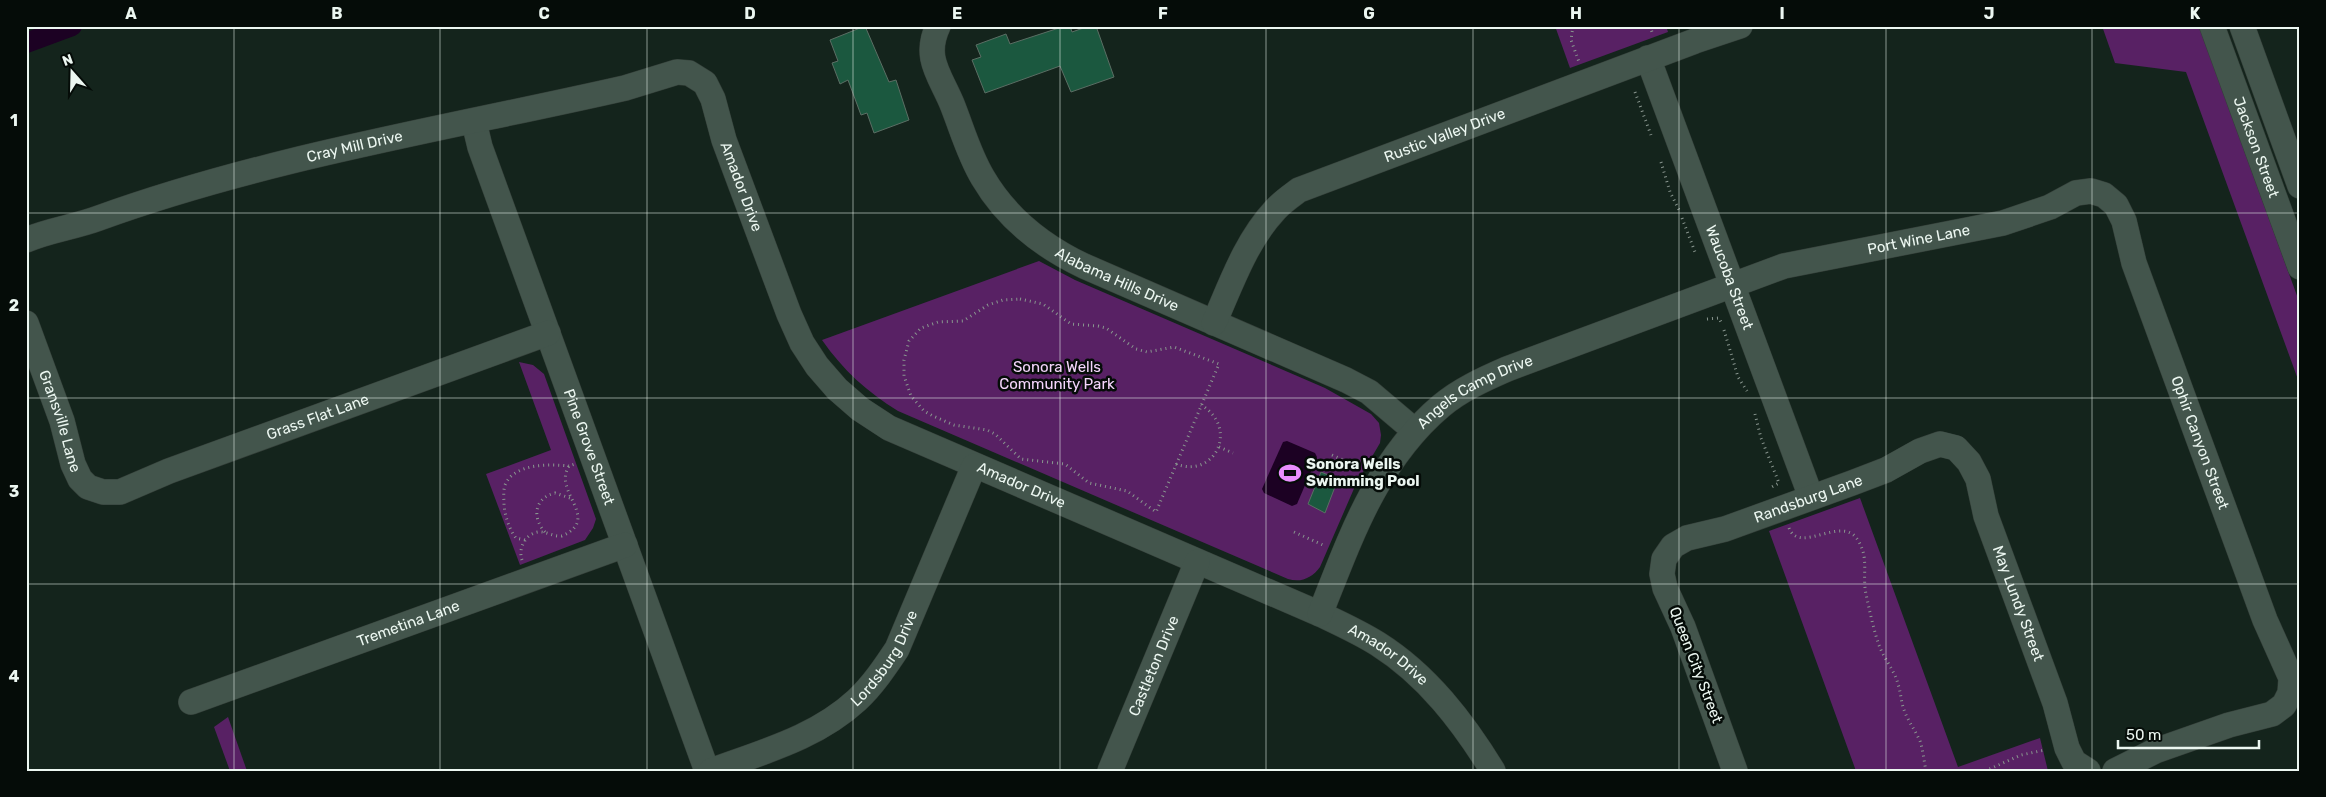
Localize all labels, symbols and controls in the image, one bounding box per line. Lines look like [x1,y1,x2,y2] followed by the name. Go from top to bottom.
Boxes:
[125,4,137,23] text: A
[331,4,343,23] text: B
[538,4,550,23] text: C
[744,4,756,23] text: D
[952,4,962,23] text: E
[1158,4,1168,23] text: F
[1363,4,1375,23] text: G
[1570,4,1582,23] text: H
[1779,4,1785,23] text: I
[1984,4,1994,23] text: J
[2190,4,2201,23] text: K
[48,48,98,98] north arrow
[60,51,75,70] text: N
[2230,94,2283,200] street label: Jackson Street
[1382,104,1508,166] street label: Rustic Valley Drive
[10,111,18,130] text: 1
[305,127,404,166] street label: Cray Mill Drive
[716,139,766,234] street label: Amador Drive
[1866,221,1972,258] street label: Port Wine Lane
[1702,223,1757,332] street label: Waucoba Street
[1052,244,1182,315] street label: Alabama Hills Drive
[9,296,19,315] text: 2
[1413,351,1535,432] street label: Angels Camp Drive
[999,358,1115,393] park label: Sonora Wells Community Park
[35,368,85,475] street label: Gransville Lane
[2167,373,2233,512] street label: Ophir Canyon Street
[560,387,619,508] street label: Pine Grove Street
[264,390,371,444] street label: Grass Flat Lane
[1306,455,1420,490] place label: Sonora Wells Swimming Pool
[974,458,1068,512] street label: Amador Drive
[1277,460,1303,486] sports icon: Sonora Wells Swimming Pool
[1751,471,1865,527] street label: Randsburg Lane
[9,482,19,501] text: 3
[1989,543,2048,664] street label: May Lundy Street
[354,597,462,650] street label: Tremetina Lane
[1666,604,1727,726] street label: Queen City Street
[847,608,921,710] street label: Lordsburg Drive
[1125,613,1183,719] street label: Castleton Drive
[1345,620,1432,689] street label: Amador Drive
[9,667,20,686] text: 4
[2118,717,2260,749] scale bar
[2126,726,2161,744] text: 50 m

